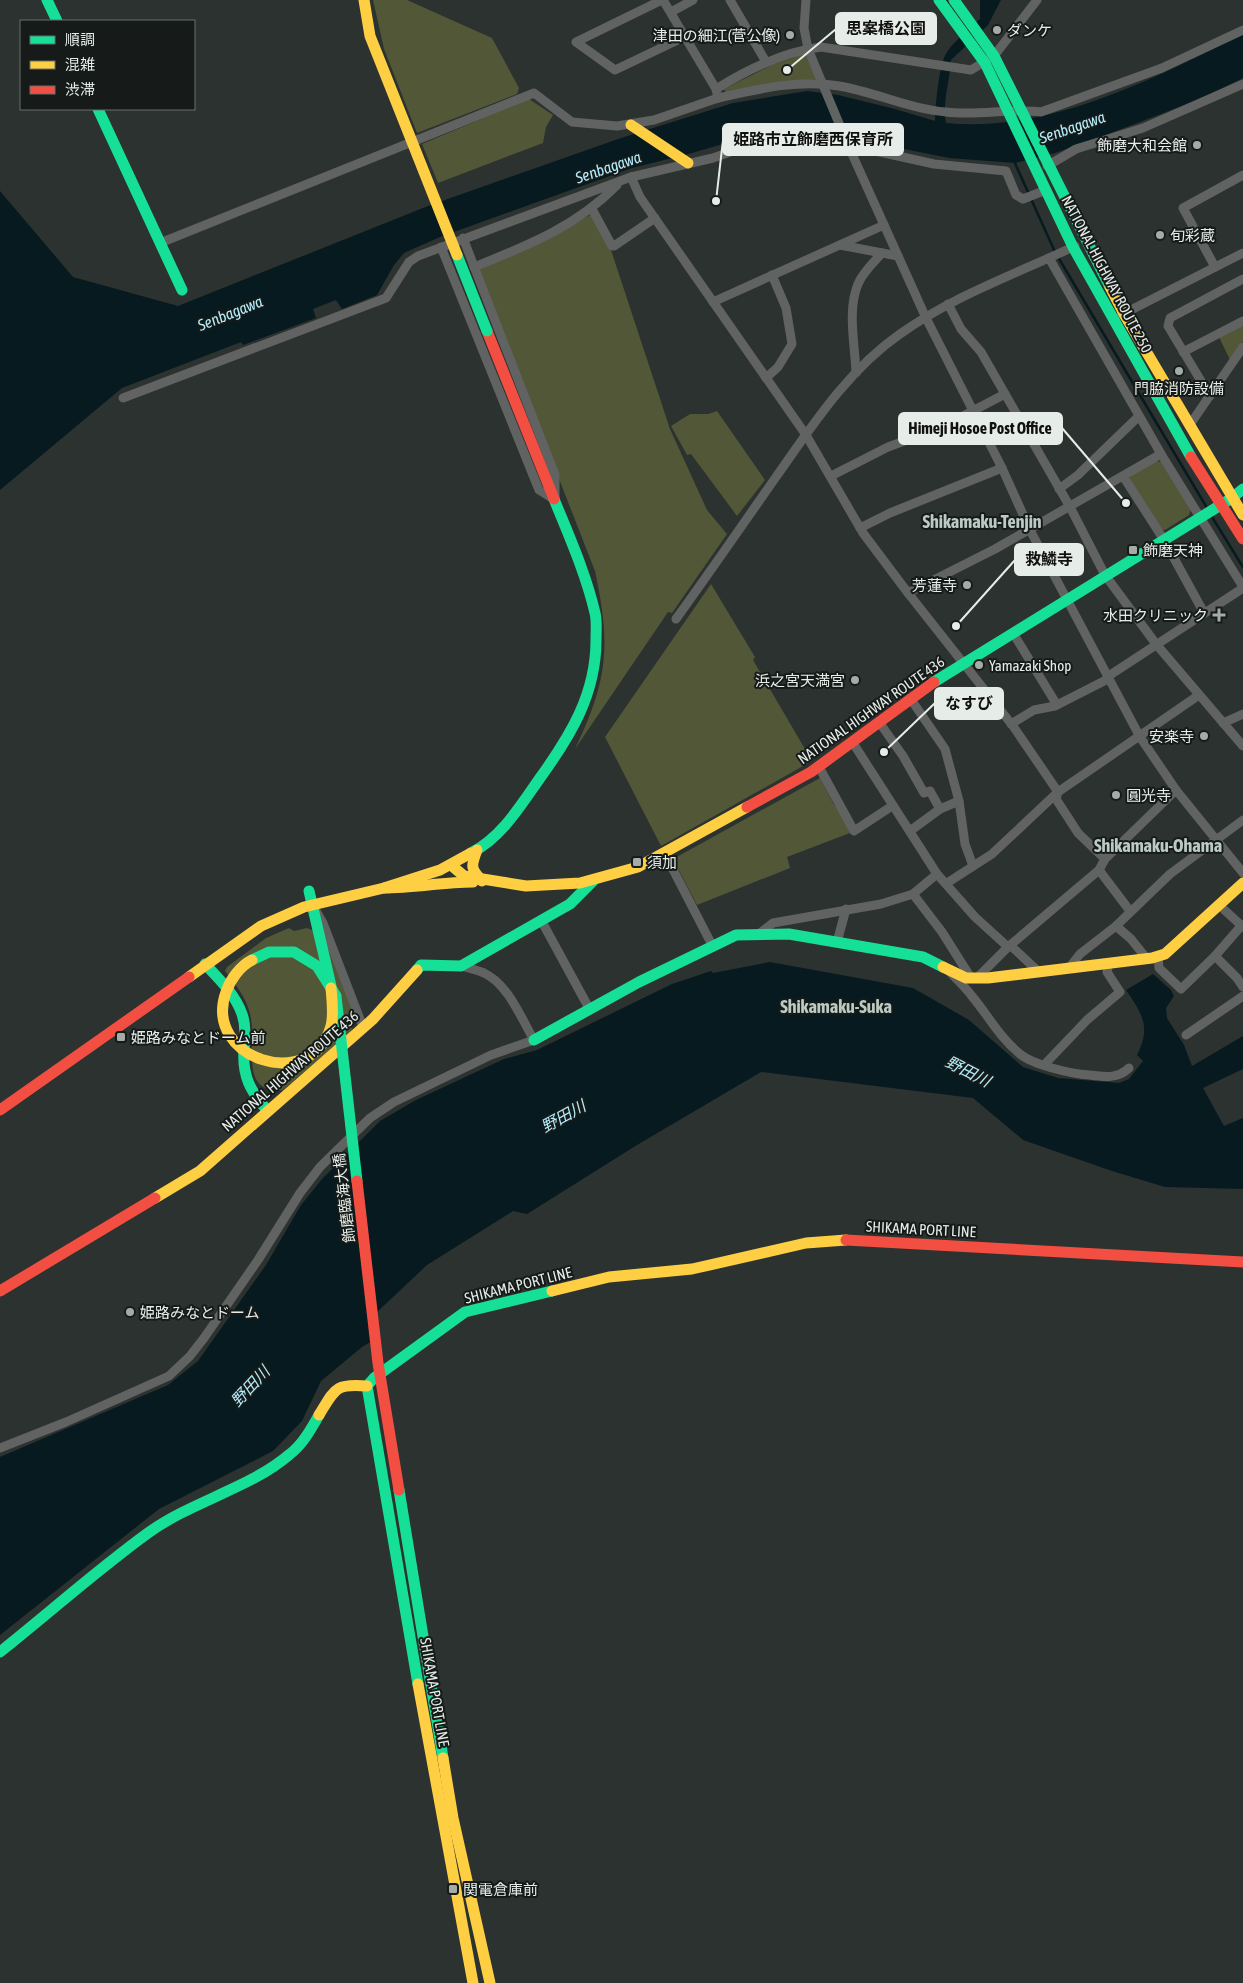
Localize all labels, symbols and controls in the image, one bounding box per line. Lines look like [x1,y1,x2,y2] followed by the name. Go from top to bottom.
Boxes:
[836,13,936,44] callout: 思案橋公園
[846,19,926,37] text: 思案橋公園
[20,20,195,110] legend
[1007,22,1052,39] place label: ダンケ
[991,24,1003,36] marker: ダンケ
[653,27,780,44] place label: 津田の細江(菅公像)
[784,29,796,41] marker: 津田の細江(菅公像)
[65,31,95,48] text: 順調
[65,56,95,73] text: 混雑
[65,81,95,98] text: 渋滞
[1036,107,1108,148] water label: Senbagawa
[723,124,903,155] callout: 姫路市立飾磨西保育所
[733,130,893,148] text: 姫路市立飾磨西保育所
[1097,137,1187,154] place label: 飾磨大和会館
[1191,139,1203,151] marker: 飾磨大和会館
[572,147,644,188] water label: Senbagawa
[1058,193,1156,355] street label: NATIONAL HIGHWAY ROUTE 250
[1170,227,1215,244] place label: 旬彩蔵
[1154,229,1166,241] marker: 旬彩蔵
[194,292,266,335] water label: Senbagawa
[1173,365,1185,377] marker: 門脇消防設備
[1134,380,1224,397] place label: 門脇消防設備
[899,413,1062,444] callout: Himeji Hosoe Post Office
[908,419,1052,437] text: Himeji Hosoe Post Office
[923,511,1042,532] district label: Shikamaku-Tenjin
[1143,542,1203,559] place label: 飾磨天神
[1015,544,1083,575] callout: 救鱗寺
[1127,544,1139,556] marker: 飾磨天神
[1025,550,1073,568] text: 救鱗寺
[912,577,957,594] place label: 芳蓮寺
[961,579,973,591] marker: 芳蓮寺
[1103,607,1208,624] place label: 水田クリニック
[1212,608,1226,622] marker: 水田クリニック
[794,653,948,767] street label: NATIONAL HIGHWAY ROUTE 436
[989,657,1071,674] place label: Yamazaki Shop
[973,659,985,671] marker: Yamazaki Shop
[755,672,845,689] place label: 浜之宮天満宮
[849,674,861,686] marker: 浜之宮天満宮
[935,688,1003,719] callout: なすび
[945,694,993,712] text: なすび
[1149,728,1194,745] place label: 安楽寺
[1198,730,1210,742] marker: 安楽寺
[1126,787,1171,804] place label: 圓光寺
[1110,789,1122,801] marker: 圓光寺
[1094,835,1222,856] district label: Shikamaku-Ohama
[647,854,677,871] place label: 須加
[631,856,643,868] marker: 須加
[780,996,892,1017] district label: Shikamaku-Suka
[218,1007,362,1135] street label: NATIONAL HIGHWAY ROUTE 436
[131,1029,266,1046] place label: 姫路みなとドーム前
[115,1031,127,1043] marker: 姫路みなとドーム前
[943,1052,995,1091] water label: 野田川
[538,1096,590,1136] water label: 野田川
[330,1152,358,1244] street label: 飾磨臨海大橋
[866,1218,977,1240] street label: SHIKAMA PORT LINE
[463,1263,574,1307] street label: SHIKAMA PORT LINE
[140,1304,260,1321] place label: 姫路みなとドーム
[124,1306,136,1318] marker: 姫路みなとドーム
[227,1361,274,1410] water label: 野田川
[417,1636,453,1748] street label: SHIKAMA PORT LINE
[463,1881,538,1898] place label: 関電倉庫前
[447,1883,459,1895] marker: 関電倉庫前

